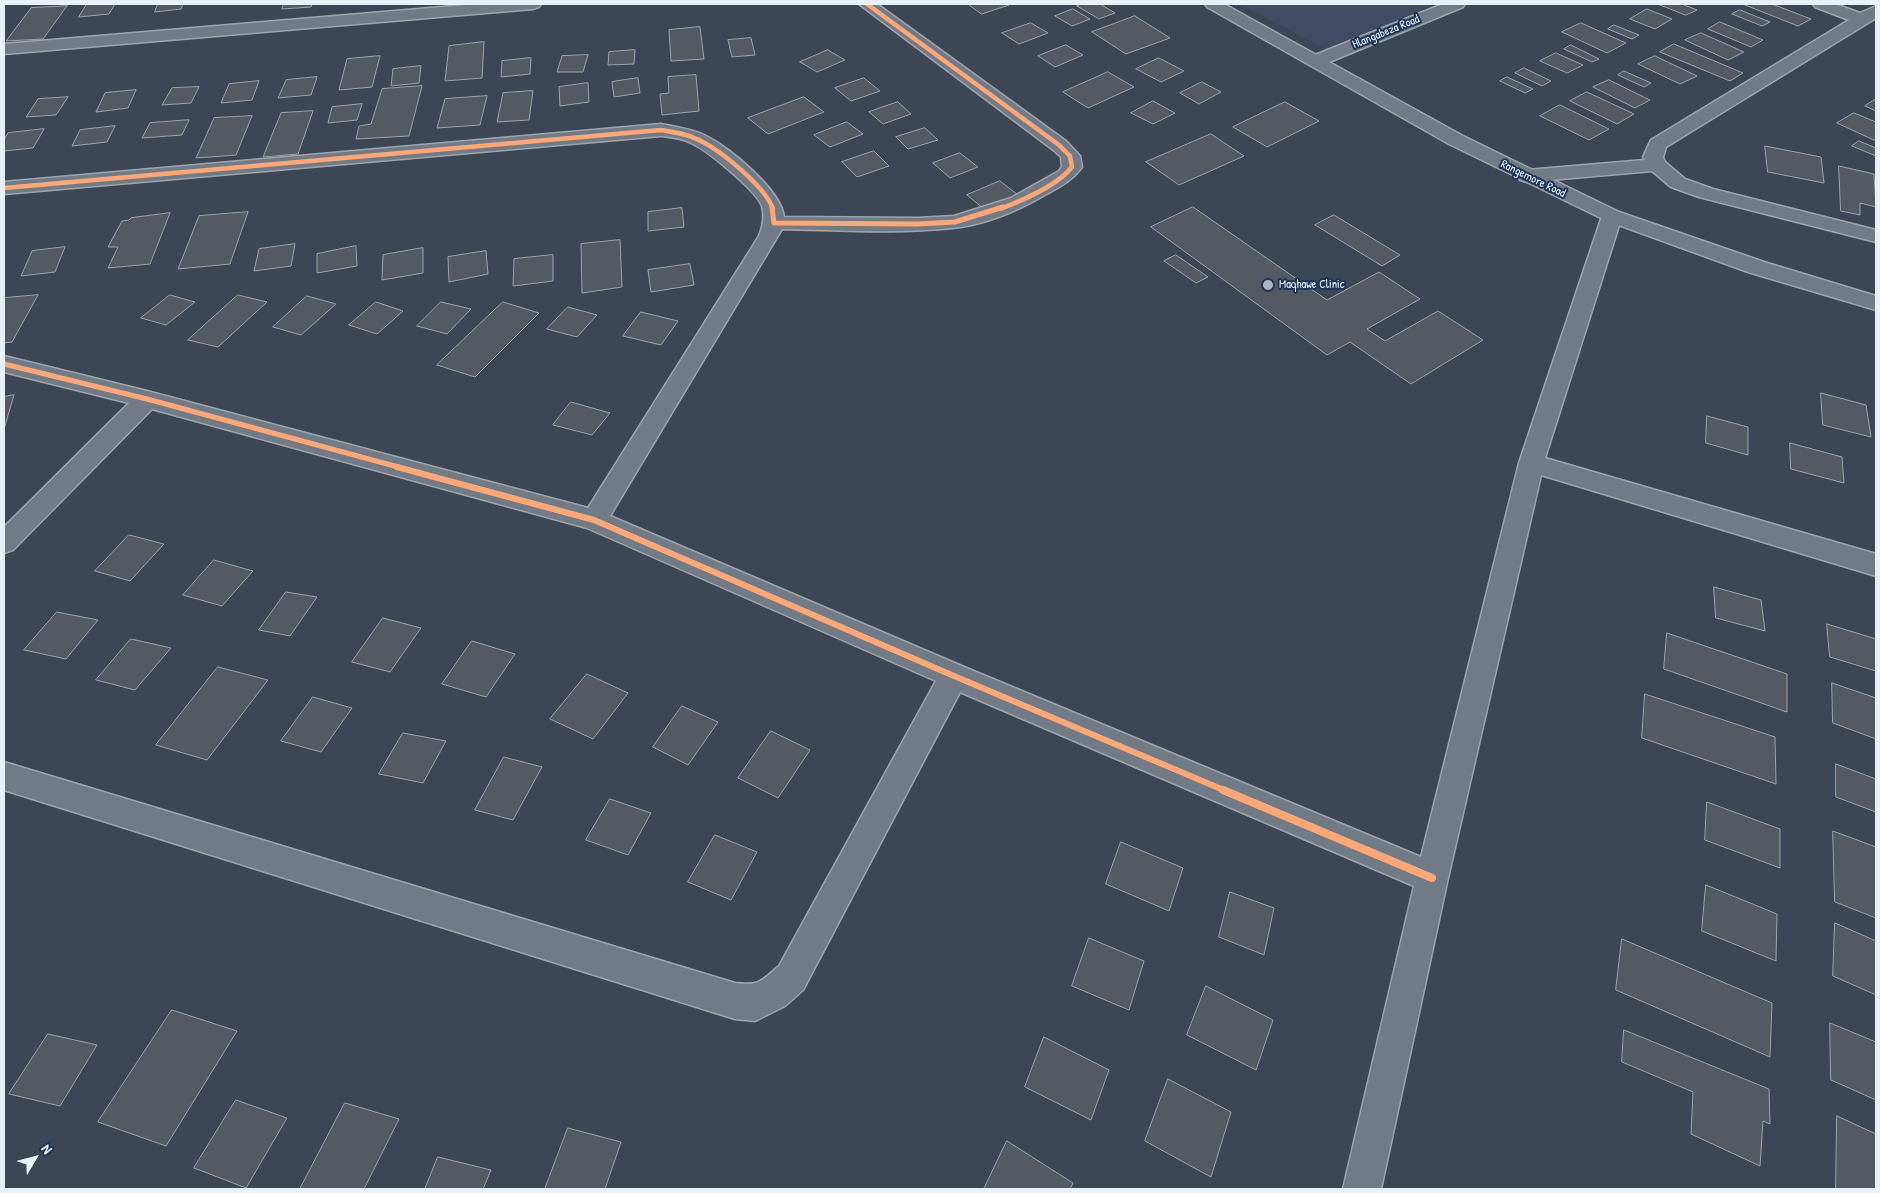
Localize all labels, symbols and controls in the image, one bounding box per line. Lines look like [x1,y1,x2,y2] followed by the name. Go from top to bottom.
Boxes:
[1350,12,1422,52] street label: Hlangabeza Road
[1498,157,1568,201] street label: Rangemore Road
[1261,278,1275,292] marker: Maqhawe Clinic
[1279,278,1344,292] place label: Maqhawe Clinic
[10,1133,60,1183] north arrow
[38,1140,57,1157] text: N

